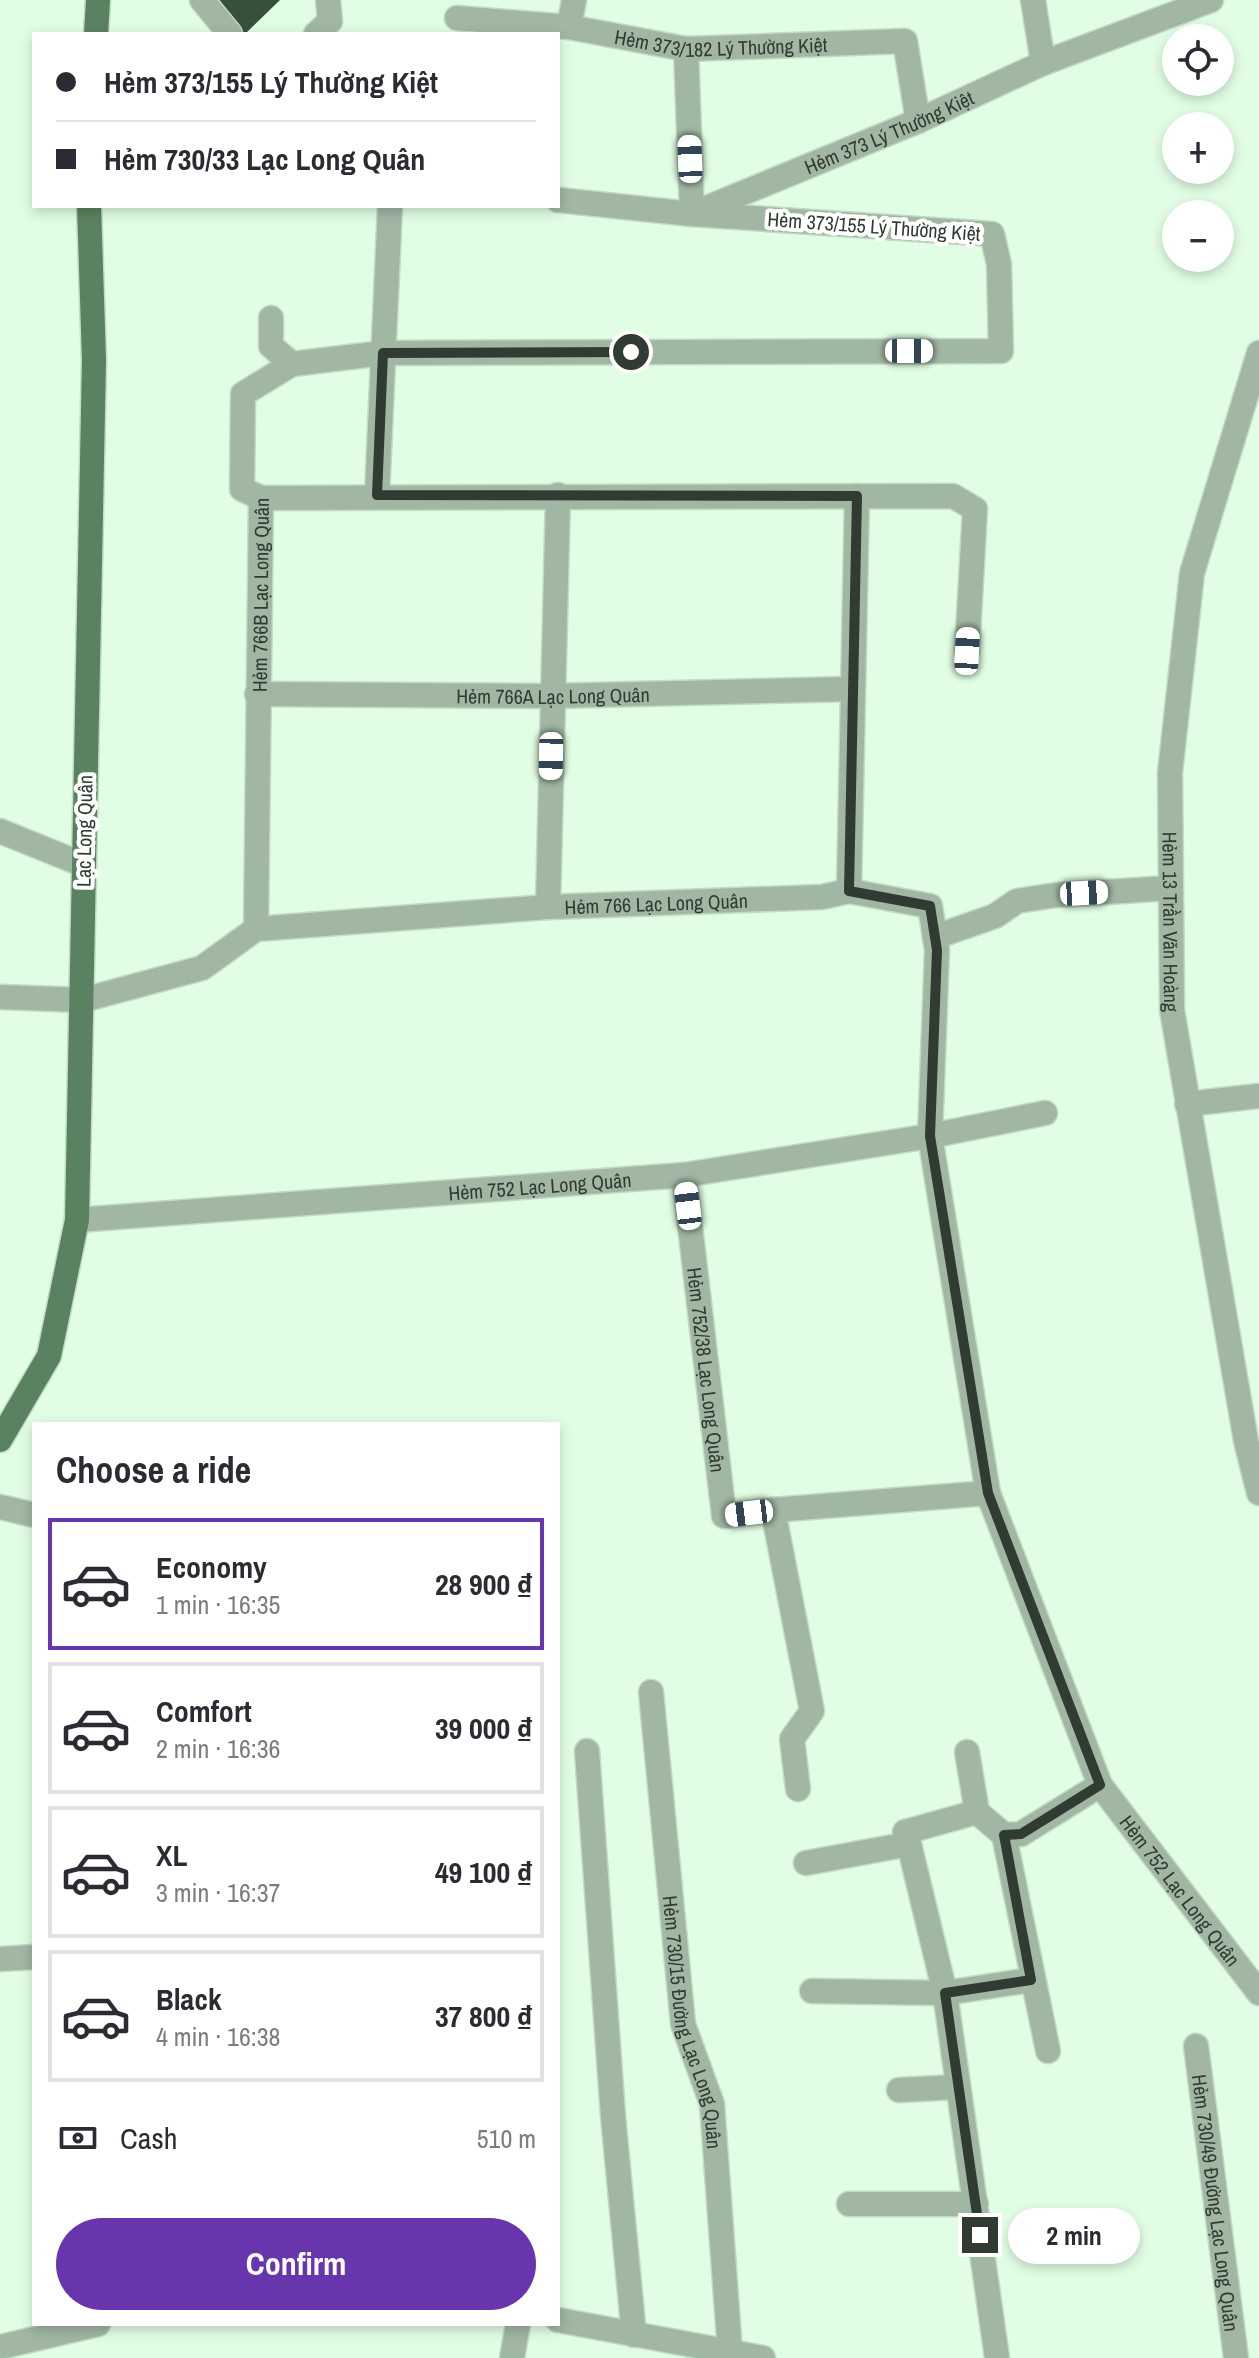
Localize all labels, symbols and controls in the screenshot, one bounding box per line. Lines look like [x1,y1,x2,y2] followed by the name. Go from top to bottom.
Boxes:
[613,22,828,63] street label: Hẻm 373/182 Lý Thường Kiệt
[1162,24,1234,272] map controls
[1162,24,1234,96] button: locate
[104,62,438,102] text: Hẻm 373/155 Lý Thường Kiệt
[800,83,978,180] street label: Hẻm 373 Lý Thường Kiệt
[1162,112,1234,184] button: +
[677,135,703,183] car
[104,139,425,179] text: Hẻm 730/33 Lạc Long Quân
[1162,200,1234,272] button: −
[767,205,982,247] street label: Hẻm 373/155 Lý Thường Kiệt
[613,334,649,370] route start
[885,339,933,363] car
[245,498,275,692] street label: Hẻm 766B Lạc Long Quân
[954,626,980,676] car
[456,680,650,710] street label: Hẻm 766A Lạc Long Quân
[539,732,563,780] car
[70,775,98,887] street label: Lạc Long Quân
[1157,832,1186,1012] street label: Hẻm 13 Trần Văn Hoàng
[1059,880,1109,906] car
[564,886,748,920] street label: Hẻm 766 Lạc Long Quân
[447,1165,632,1206] street label: Hẻm 752 Lạc Long Quân
[673,1181,703,1231] car
[681,1266,732,1474] street label: Hẻm 752/38 Lạc Long Quân
[56,1446,251,1494] text: Choose a ride
[724,1498,774,1528] car
[156,1547,267,1587] text: Economy
[60,1548,132,1620] icon: car
[435,1564,532,1604] text: 28 900 ₫
[156,1587,280,1622] text: 1 min · 16:35
[156,1691,252,1731] text: Comfort
[60,1692,132,1764] icon: car
[435,1708,532,1748] text: 39 000 ₫
[156,1731,280,1766] text: 2 min · 16:36
[1114,1809,1247,1971] street label: Hẻm 752 Lạc Long Quân
[156,1835,187,1875] text: XL
[60,1836,132,1908] icon: car
[435,1852,532,1892] text: 49 100 ₫
[156,1875,280,1910] text: 3 min · 16:37
[657,1894,729,2150] street label: Hẻm 730/15 Đường Lạc Long Quân
[156,1979,222,2019] text: Black
[60,1980,132,2052] icon: car
[435,1996,532,2036] text: 37 800 ₫
[156,2019,280,2054] text: 4 min · 16:38
[1186,2073,1246,2333] street label: Hẻm 730/49 Đường Lạc Long Quân
[56,2116,100,2160] icon: cash
[120,2118,177,2158] text: Cash
[477,2121,536,2156] text: 510 m
[1008,2207,1140,2263] callout: 2 min
[962,2217,998,2253] route end
[56,2218,536,2310] button: Confirm
[1046,2218,1102,2253] text: 2 min

